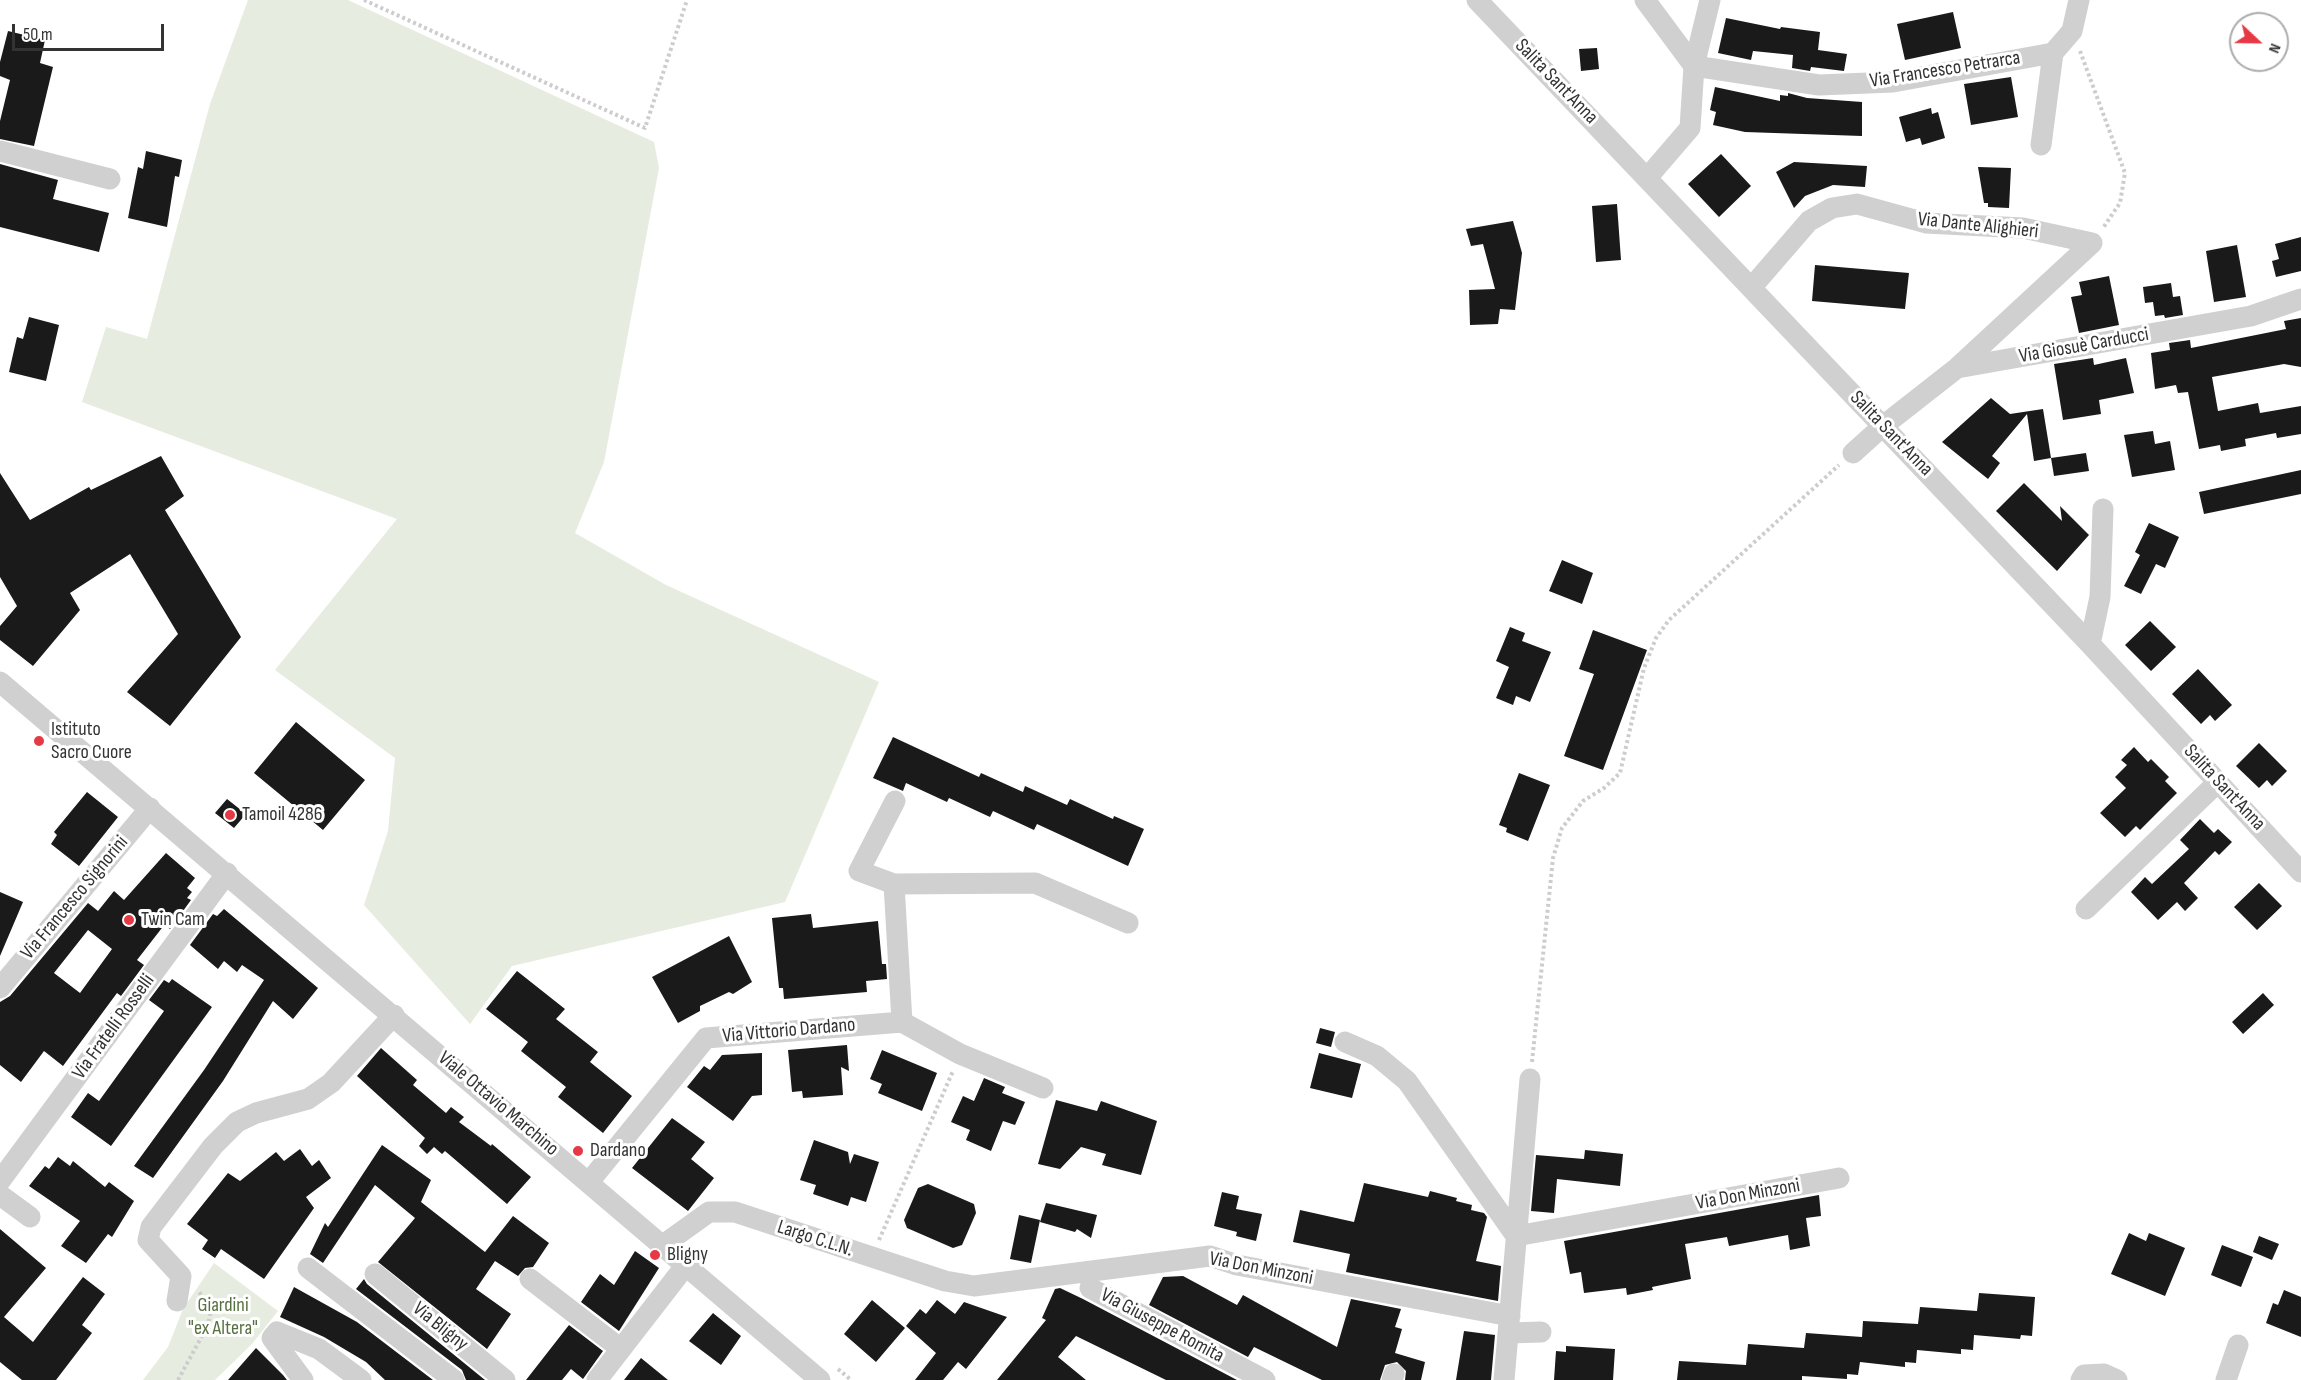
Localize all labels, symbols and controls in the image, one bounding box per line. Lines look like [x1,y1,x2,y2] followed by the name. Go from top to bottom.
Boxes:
[15,12,166,50] scale bar
[2229,12,2289,72] north arrow
[23,24,53,45] text: 50 m
[1510,34,1602,130] street label: Salita Sant'Anna
[2264,41,2285,56] text: N
[1868,46,2022,94] street label: Via Francesco Petrarca
[1916,208,2040,244] street label: Via Dante Alighieri
[2017,323,2151,369] street label: Via Giosuè Carducci
[1845,386,1937,482] street label: Salita Sant'Anna
[51,718,132,765] place label: Istituto Sacro Cuore
[32,734,46,748] marker: Istituto Sacro Cuore
[2178,740,2270,836] street label: Salita Sant'Anna
[242,803,322,827] place label: Tamoil 4286
[223,808,237,822] marker: Tamoil 4286
[16,831,134,965] street label: Via Francesco Signorini
[141,908,205,932] place label: Twin Cam
[122,913,136,927] marker: Twin Cam
[68,970,160,1084] street label: Via Fratelli Rosselli
[722,1013,856,1049] street label: Via Vittorio Dardano
[433,1047,563,1161] street label: Viale Ottavio Marchino
[590,1139,646,1163] place label: Dardano
[571,1144,585,1158] marker: Dardano
[1694,1174,1802,1216] street label: Via Don Minzoni
[774,1216,856,1262] street label: Largo C.L.N.
[667,1243,708,1267] place label: Bligny
[1207,1247,1315,1291] street label: Via Don Minzoni
[648,1248,662,1262] marker: Bligny
[1096,1283,1228,1369] street label: Via Giuseppe Romita
[188,1294,258,1341] park label: Giardini "ex Altera"
[407,1297,473,1357] street label: Via Bligny

